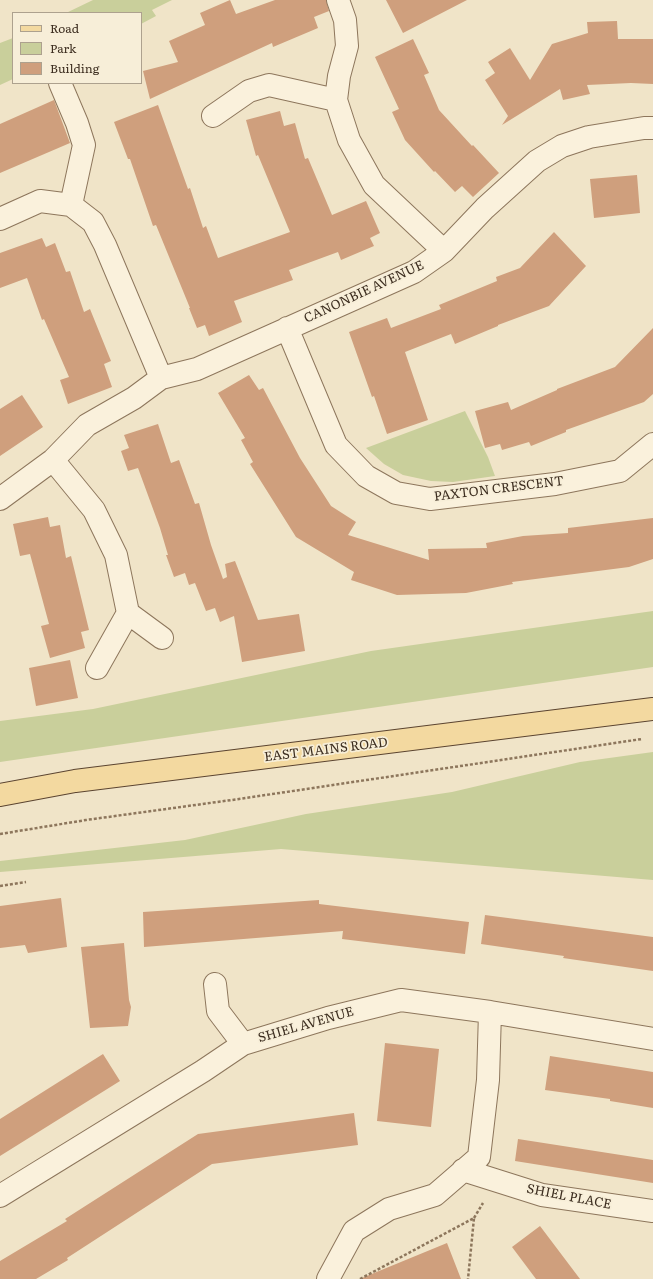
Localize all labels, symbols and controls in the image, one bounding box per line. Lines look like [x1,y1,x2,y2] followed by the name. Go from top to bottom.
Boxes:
[12,12,142,84] legend
[50,19,79,37] text: Road
[50,39,76,57] text: Park
[50,59,99,77] text: Building
[302,257,426,327] street label: CANONBIE AVENUE
[433,473,565,505] street label: PAXTON CRESCENT
[263,735,389,765] street label: EAST MAINS ROAD
[256,1004,356,1046] street label: SHIEL AVENUE
[525,1181,613,1213] street label: SHIEL PLACE

